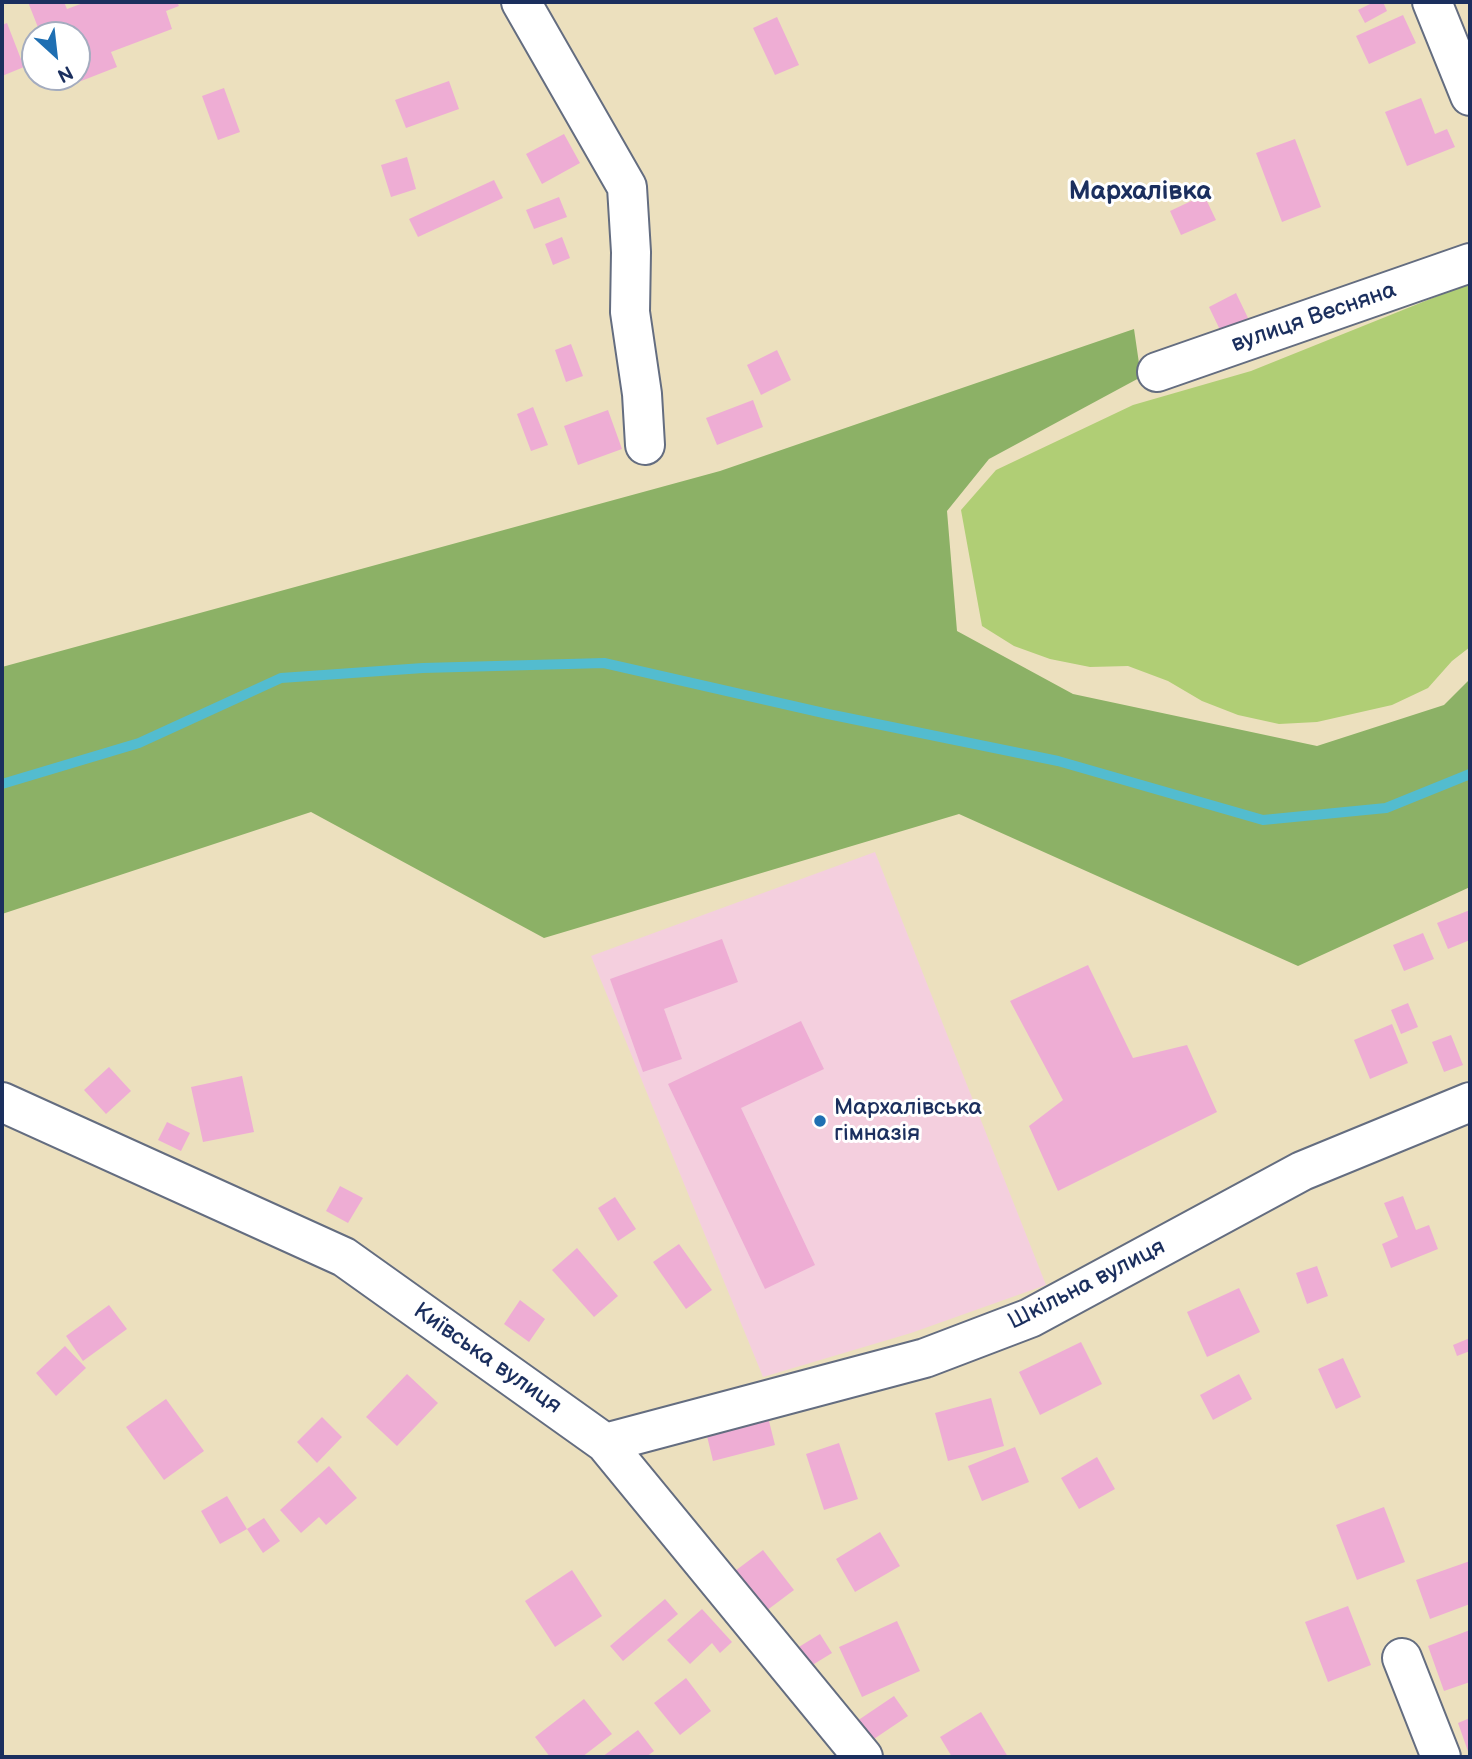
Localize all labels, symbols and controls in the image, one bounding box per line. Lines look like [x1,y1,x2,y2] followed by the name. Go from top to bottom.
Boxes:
[21,21,91,91] north arrow
[53,60,76,87] text: N
[1069,176,1211,208] district label: Мархалівка
[1228,277,1400,359] street label: вулиця Весняна
[834,1094,982,1148] place label: Мархалівська гімназія
[812,1113,828,1129] marker: Мархалівська гімназія
[1004,1234,1170,1336] street label: Шкільна вулиця
[408,1298,566,1420] street label: Київська вулиця

